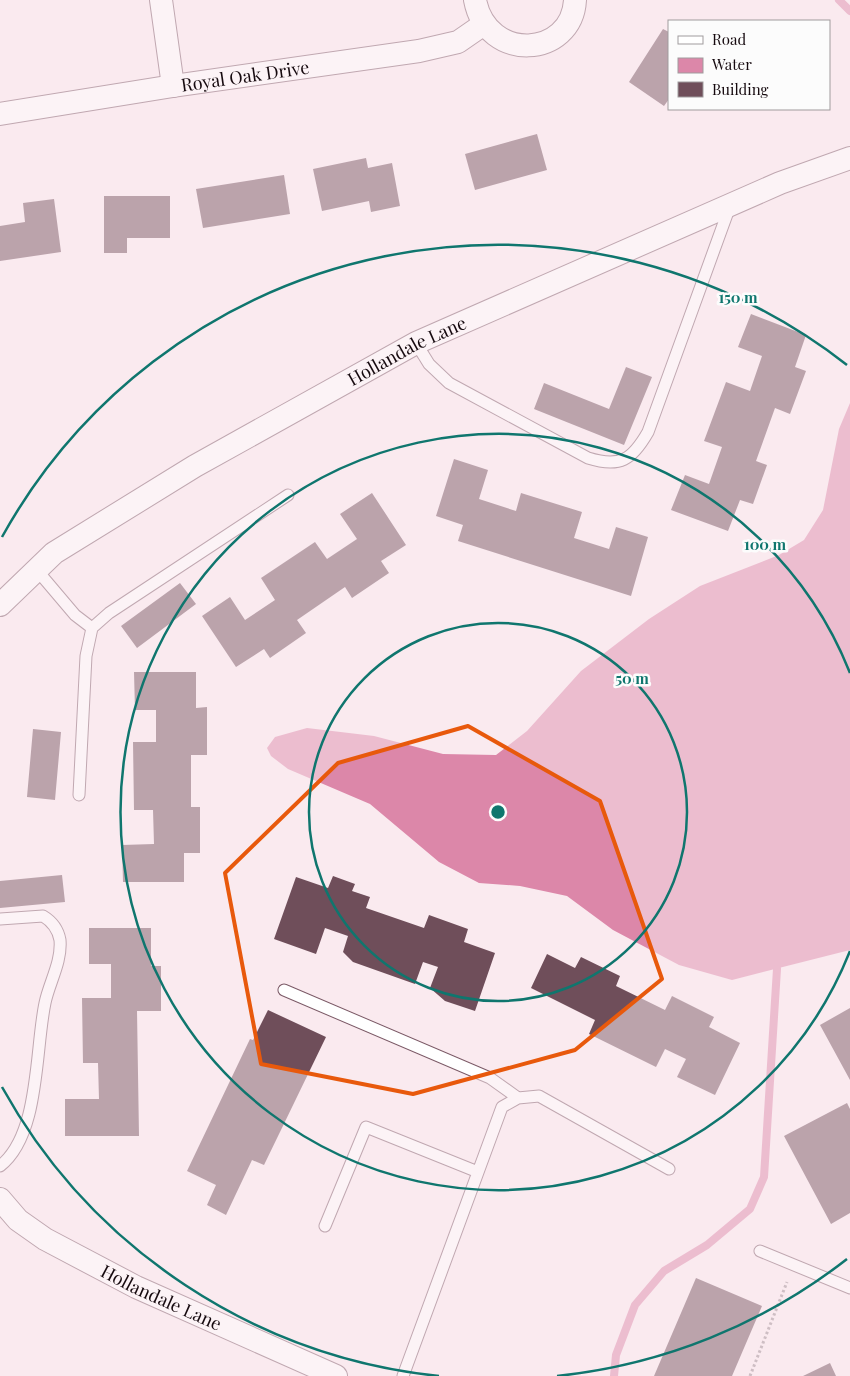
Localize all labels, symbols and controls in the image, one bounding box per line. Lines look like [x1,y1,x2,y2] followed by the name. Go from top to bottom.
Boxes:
[668,20,830,110] legend
[712,29,746,49] text: Road
[711,54,752,74] text: Water
[179,55,311,97] street label: Royal Oak Drive
[712,79,769,99] text: Building
[718,287,758,307] text: 150 m
[343,310,470,391] street label: Hollandale Lane
[744,534,787,554] text: 100 m
[615,668,649,688] text: 50 m
[489,803,507,821] centre of rings
[97,1259,226,1336] street label: Hollandale Lane

